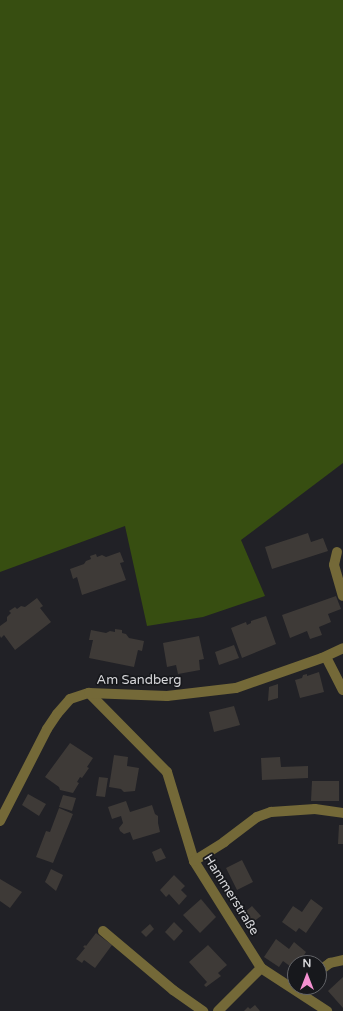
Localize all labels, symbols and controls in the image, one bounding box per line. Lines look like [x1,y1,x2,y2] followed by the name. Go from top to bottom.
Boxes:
[97,672,181,688] street label: Am Sandberg
[200,852,262,938] street label: Hammerstraße
[287,955,327,995] north arrow
[303,957,311,970] text: N

